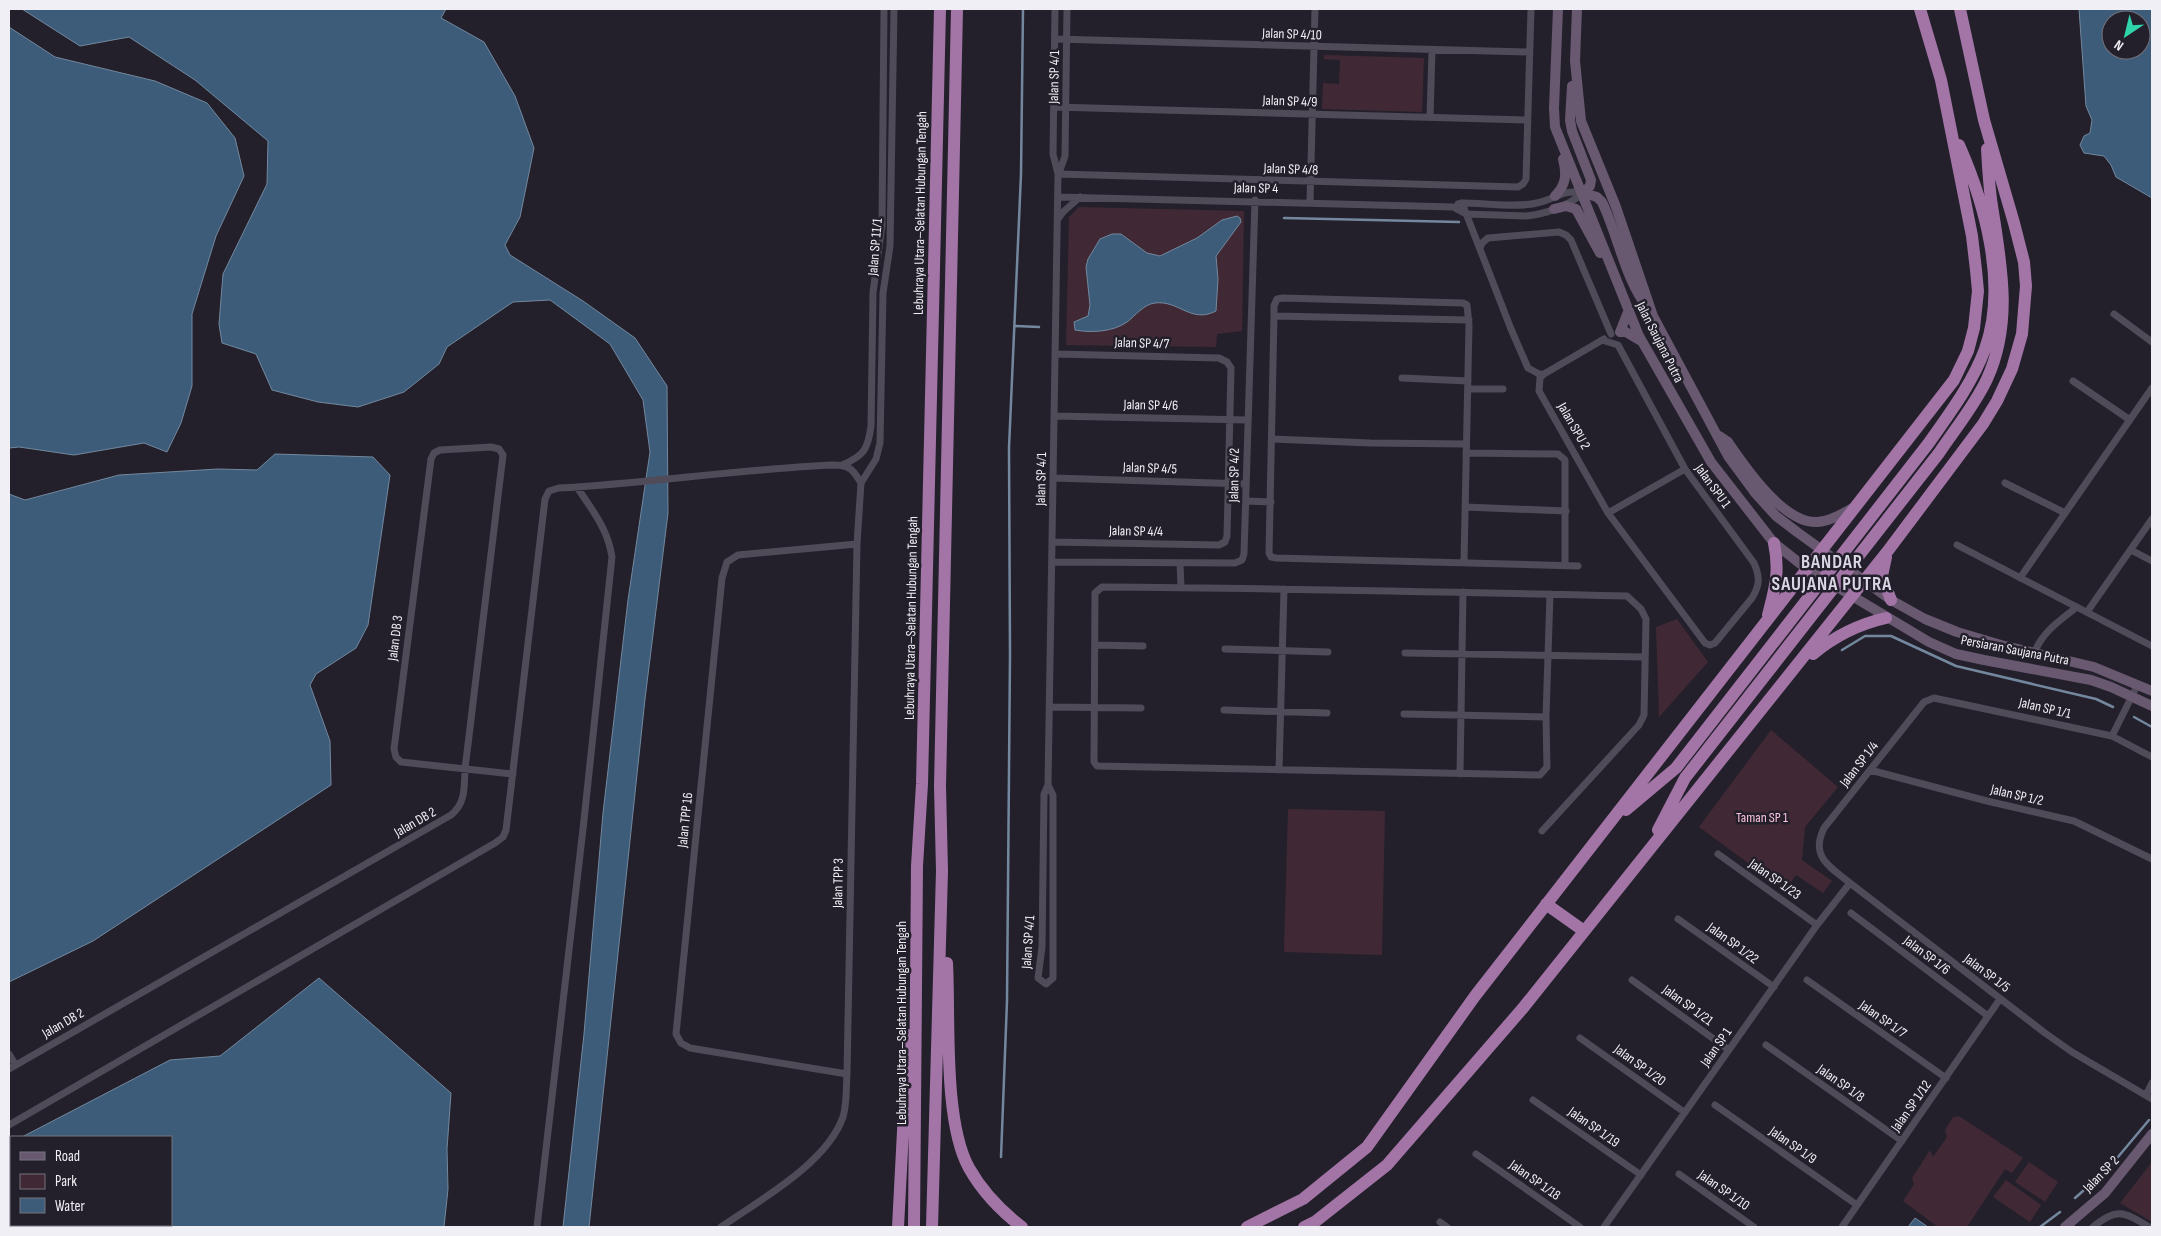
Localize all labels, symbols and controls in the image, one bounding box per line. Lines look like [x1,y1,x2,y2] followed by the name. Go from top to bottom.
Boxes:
[2101,10,2151,60] north arrow
[1261,24,1322,44] street label: Jalan SP 4/10
[2111,36,2127,54] text: N
[1045,50,1063,105] street label: Jalan SP 4/1
[1261,92,1318,110] street label: Jalan SP 4/9
[910,111,930,315] street label: Lebuhraya Utara–Selatan Hubungan Tengah
[1262,160,1319,178] street label: Jalan SP 4/8
[1233,179,1279,197] street label: Jalan SP 4
[864,217,886,277] street label: Jalan SP 11/1
[1632,298,1688,385] street label: Jalan Saujana Putra
[1113,334,1170,352] street label: Jalan SP 4/7
[1123,396,1178,414] street label: Jalan SP 4/6
[1553,399,1594,453] street label: Jalan SPU 2
[1225,447,1243,503] street label: Jalan SP 4/2
[1032,452,1050,507] street label: Jalan SP 4/1
[1122,459,1178,477] street label: Jalan SP 4/5
[1691,460,1735,511] street label: Jalan SPU 1
[901,516,921,720] street label: Lebuhraya Utara–Selatan Hubungan Tengah
[1108,522,1163,540] street label: Jalan SP 4/4
[1772,551,1892,596] district label: BANDAR SAUJANA PUTRA
[384,614,406,663] street label: Jalan DB 3
[1960,631,2070,669] street label: Persiaran Saujana Putra
[2016,694,2073,722] street label: Jalan SP 1/1
[1835,738,1882,791] street label: Jalan SP 1/4
[1988,780,2045,809] street label: Jalan SP 1/2
[674,792,696,849] street label: Jalan TPP 16
[390,803,439,841] street label: Jalan DB 2
[1736,809,1788,826] park label: Taman SP 1
[1745,854,1804,903] street label: Jalan SP 1/23
[829,858,847,909] street label: Jalan TPP 3
[1018,915,1038,970] street label: Jalan SP 4/1
[1703,918,1762,967] street label: Jalan SP 1/22
[893,921,910,1125] street label: Lebuhraya Utara–Selatan Hubungan Tengah
[1900,931,1954,978] street label: Jalan SP 1/6
[1960,950,2014,996] street label: Jalan SP 1/5
[1659,980,1717,1029] street label: Jalan SP 1/21
[1855,996,1910,1042] street label: Jalan SP 1/7
[38,1004,87,1042] street label: Jalan DB 2
[1696,1024,1735,1071] street label: Jalan SP 1
[1610,1040,1669,1089] street label: Jalan SP 1/20
[1813,1060,1868,1105] street label: Jalan SP 1/8
[1887,1077,1935,1136] street label: Jalan SP 1/12
[1564,1103,1623,1151] street label: Jalan SP 1/19
[1765,1122,1820,1167] street label: Jalan SP 1/9
[10,1136,172,1226] legend
[55,1147,80,1166] text: Road
[2079,1152,2123,1197] street label: Jalan SP 2
[1505,1156,1564,1204] street label: Jalan SP 1/18
[1694,1166,1753,1214] street label: Jalan SP 1/10
[55,1172,77,1191] text: Park
[55,1197,86,1216] text: Water

